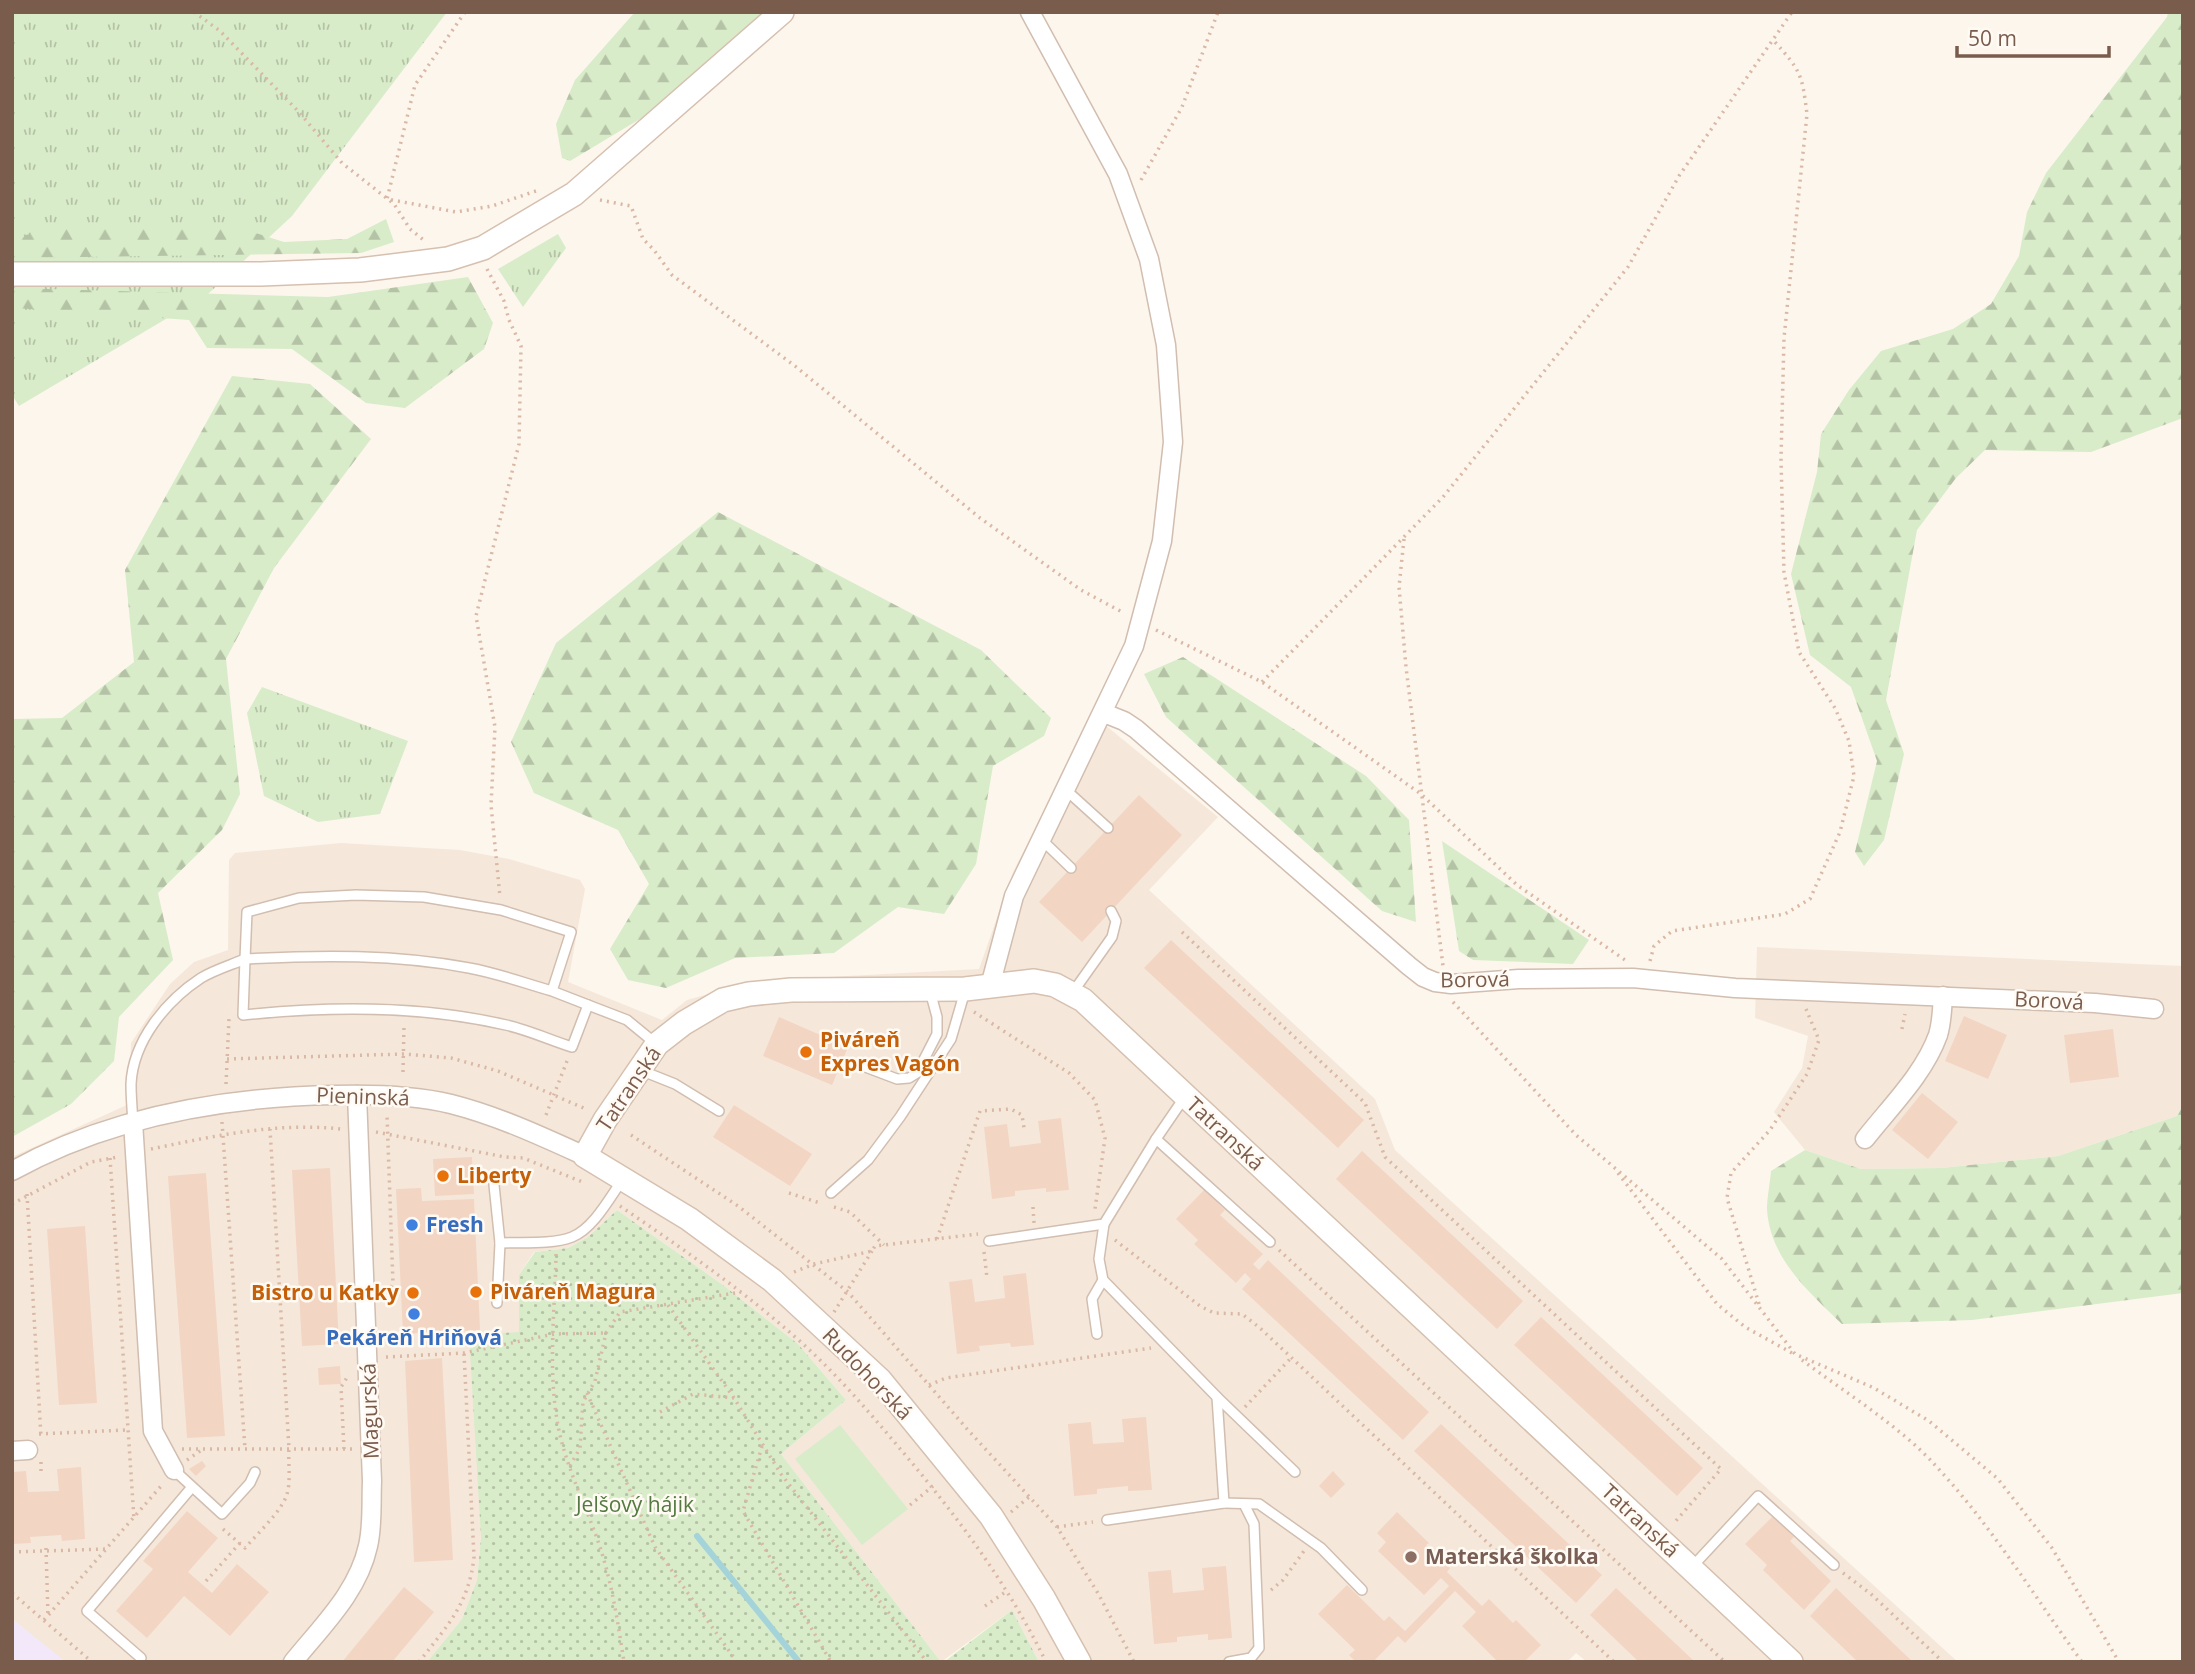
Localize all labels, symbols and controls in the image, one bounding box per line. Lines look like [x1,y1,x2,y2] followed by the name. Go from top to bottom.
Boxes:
[1957,14,2109,58] scale bar
[1968,24,2017,52] text: 50 m
[1440,964,1510,994] street label: Borová
[2014,984,2085,1016] street label: Borová
[820,1025,960,1077] place label: Piváreň Expres Vagón
[590,1041,667,1136] street label: Tatranská
[798,1044,814,1060] marker: Piváreň Expres Vagón
[316,1080,410,1112] street label: Pieninská
[1181,1090,1271,1176] street label: Tatranská
[457,1161,532,1189] place label: Liberty
[435,1168,451,1184] marker: Liberty
[426,1210,484,1238] place label: Fresh
[404,1217,420,1233] marker: Fresh
[490,1277,656,1305] place label: Piváreň Magura
[251,1278,399,1306] place label: Bistro u Katky
[468,1284,484,1300] marker: Piváreň Magura
[405,1285,421,1301] marker: Bistro u Katky
[406,1306,422,1322] marker: Pekáreň Hriňová
[817,1321,919,1426] street label: Rudohorská
[326,1323,502,1351] place label: Pekáreň Hriňová
[353,1363,385,1460] street label: Magurská
[1596,1477,1686,1563] street label: Tatranská
[574,1490,694,1518] park label: Jelšový hájik
[1425,1542,1599,1570] place label: Materská školka
[1403,1549,1419,1565] marker: Materská školka

